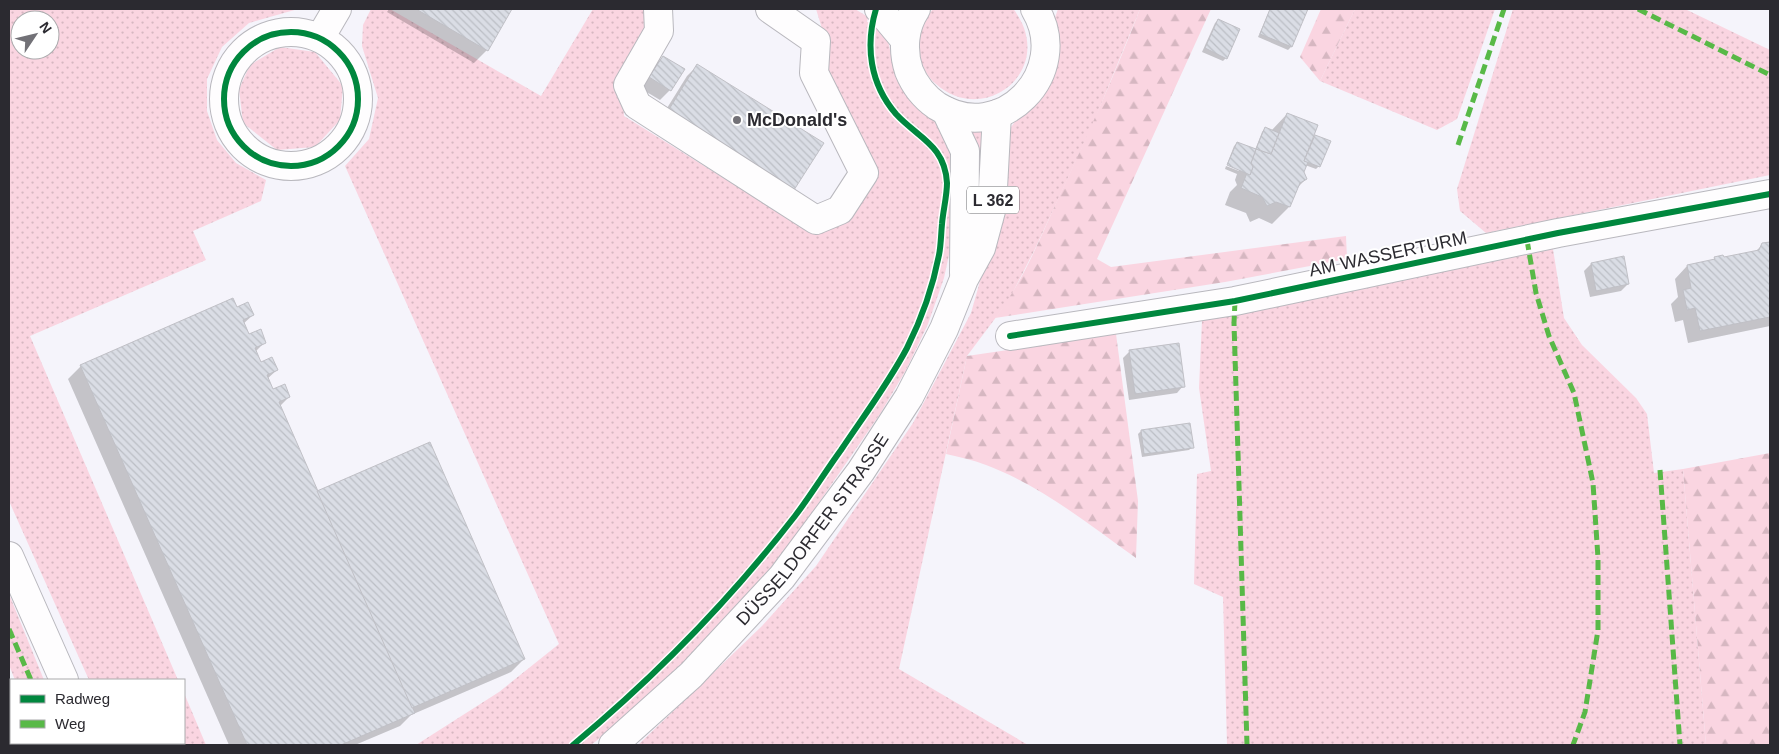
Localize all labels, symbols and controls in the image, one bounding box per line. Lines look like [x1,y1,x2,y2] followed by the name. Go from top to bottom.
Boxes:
[10,10,60,60] north arrow
[36,19,55,36] text: N
[747,110,847,130] place label: McDonald's
[731,114,743,126] marker: McDonald's
[967,186,1019,214] road number: L 362
[1307,227,1469,281] street label: AM WASSERTURM
[732,430,893,629] street label: DÜSSELDORFER STRASSE
[10,679,185,744] legend
[55,690,110,707] text: Radweg
[55,715,86,732] text: Weg

